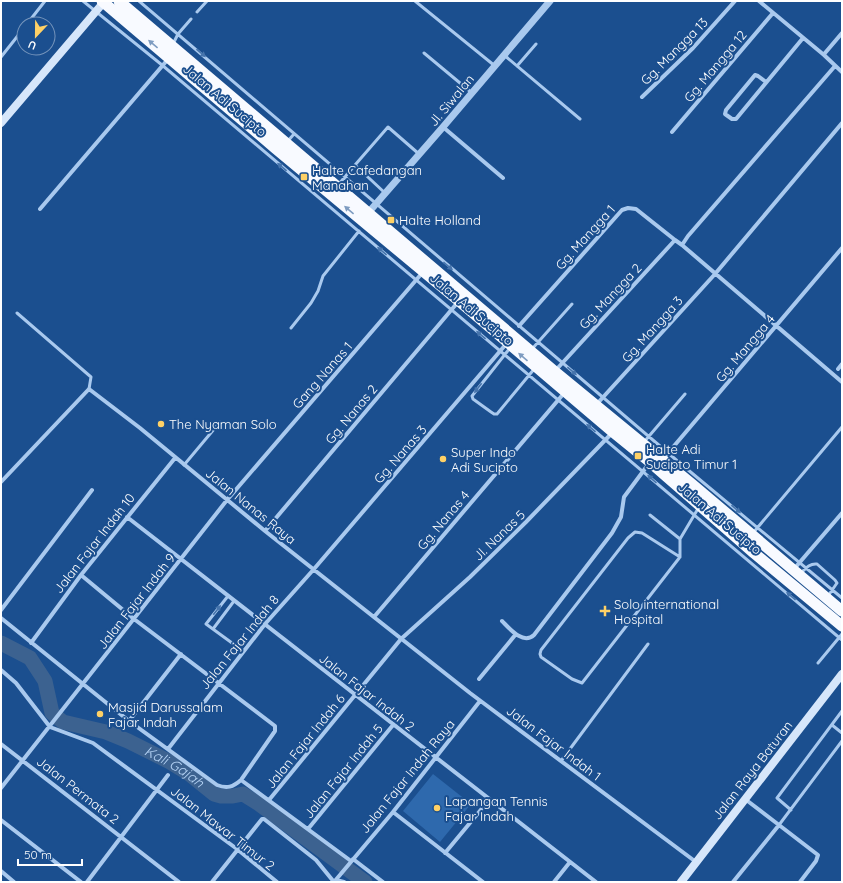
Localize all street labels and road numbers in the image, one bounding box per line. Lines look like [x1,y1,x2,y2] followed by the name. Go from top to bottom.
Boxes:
[637,14,711,88] street label: Gg. Mangga 13
[680,27,750,105] street label: Gg. Mangga 12
[180,60,270,140] street label: Jalan Adi Sucipto
[425,71,477,129] street label: Jl. Siwalan
[552,201,618,273] street label: Gg. Mangga 1
[576,260,644,332] street label: Gg. Mangga 2
[427,269,517,349] street label: Jalan Adi Sucipto
[618,292,686,365] street label: Gg. Mangga 3
[712,311,778,385] street label: Gg. Mangga 4
[289,338,355,412] street label: Gang Nanas 1
[322,381,380,447] street label: Gg. Nanas 2
[370,421,430,487] street label: Gg. Nanas 3
[203,465,299,547] street label: Jalan Nanas Raya
[675,478,765,558] street label: Jalan Adi Sucipto
[414,487,472,553] street label: Gg. Nanas 4
[50,490,138,596] street label: Jalan Fajar Indah 10
[470,506,528,564] street label: Jl. Nanas 5
[94,550,178,652] street label: Jalan Fajar Indah 9
[196,592,282,692] street label: Jalan Fajar Indah 8
[316,650,418,734] street label: Jalan Fajar Indah 2
[262,691,348,791] street label: Jalan Fajar Indah 6
[503,702,605,784] street label: Jalan Fajar Indah 1
[356,716,458,836] street label: Jalan Fajar Indah Raya
[708,717,796,823] street label: Jalan Raya Baturan
[300,721,386,821] street label: Jalan Fajar Indah 5
[34,753,122,827] street label: Jalan Permata 2
[168,782,278,874] street label: Jalan Mawar Timur 2

